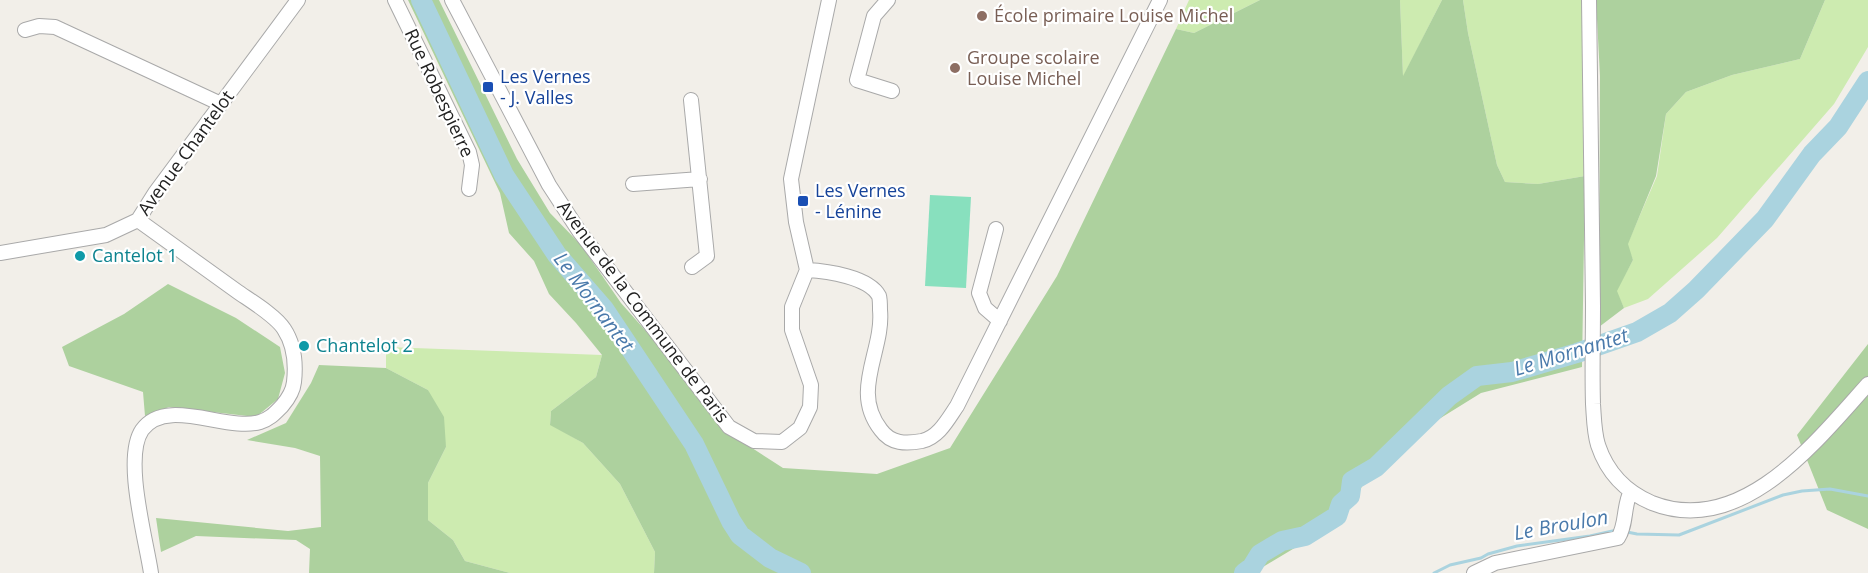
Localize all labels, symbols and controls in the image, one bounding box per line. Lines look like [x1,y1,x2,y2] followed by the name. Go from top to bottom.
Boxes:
[994,3,1233,27] place label: École primaire Louise Michel
[975,9,989,23] marker: École primaire Louise Michel
[400,24,480,161] street label: Rue Robespierre
[967,45,1100,90] place label: Groupe scolaire Louise Michel
[948,61,962,75] marker: Groupe scolaire Louise Michel
[500,64,591,109] place label: Les Vernes - J. Valles
[481,80,495,94] marker: Les Vernes - J. Valles
[132,85,239,220] street label: Avenue Chantelot
[815,178,906,223] place label: Les Vernes - Lénine
[796,194,810,208] marker: Les Vernes - Lénine
[552,196,735,427] street label: Avenue de la Commune de Paris
[92,243,178,267] place label: Cantelot 1
[548,246,642,358] water label: Le Mornantet
[73,249,87,263] marker: Cantelot 1
[1510,321,1633,382] water label: Le Mornantet
[316,333,413,357] place label: Chantelot 2
[297,339,311,353] marker: Chantelot 2
[1512,503,1610,546] water label: Le Broulon

